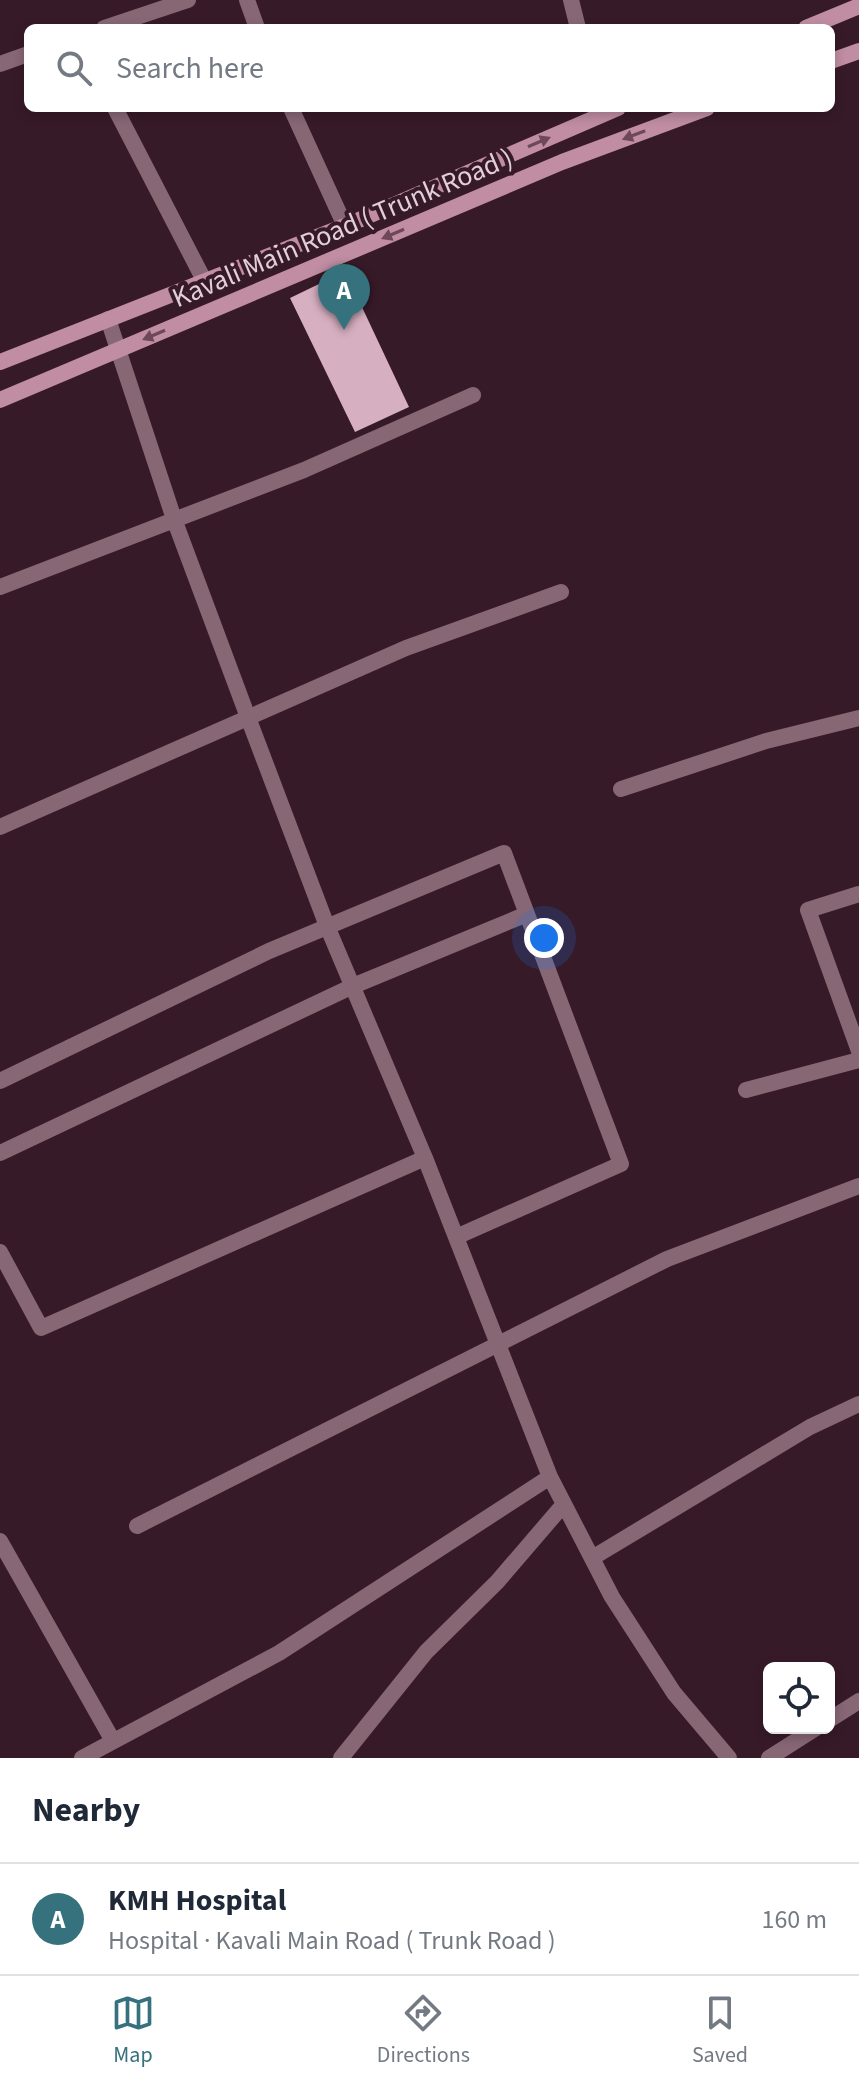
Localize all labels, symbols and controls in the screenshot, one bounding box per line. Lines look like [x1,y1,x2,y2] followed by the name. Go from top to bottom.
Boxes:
[24,24,835,112] search box
[52,46,96,90] icon: search
[116,47,264,90] text: Search here
[622,129,646,142] one-way arrow
[527,135,551,149] one-way arrow
[166,138,519,318] street label: Kavali Main Road ( Trunk Road )
[382,227,405,240] one-way arrow
[318,264,370,330] pin: A
[142,329,166,342] one-way arrow
[524,918,564,958] your location
[763,1662,835,1734] map controls
[763,1662,835,1734] button: locate
[32,1786,140,1835] text: Nearby
[108,1879,286,1922] text: KMH Hospital
[51,1901,65,1938] text: A
[761,1901,827,1938] text: 160 m
[108,1922,556,1959] text: Hospital · Kavali Main Road ( Trunk Road )
[111,1991,155,2071] tab: Map
[377,1991,470,2071] tab: Directions
[692,1991,748,2071] tab: Saved

